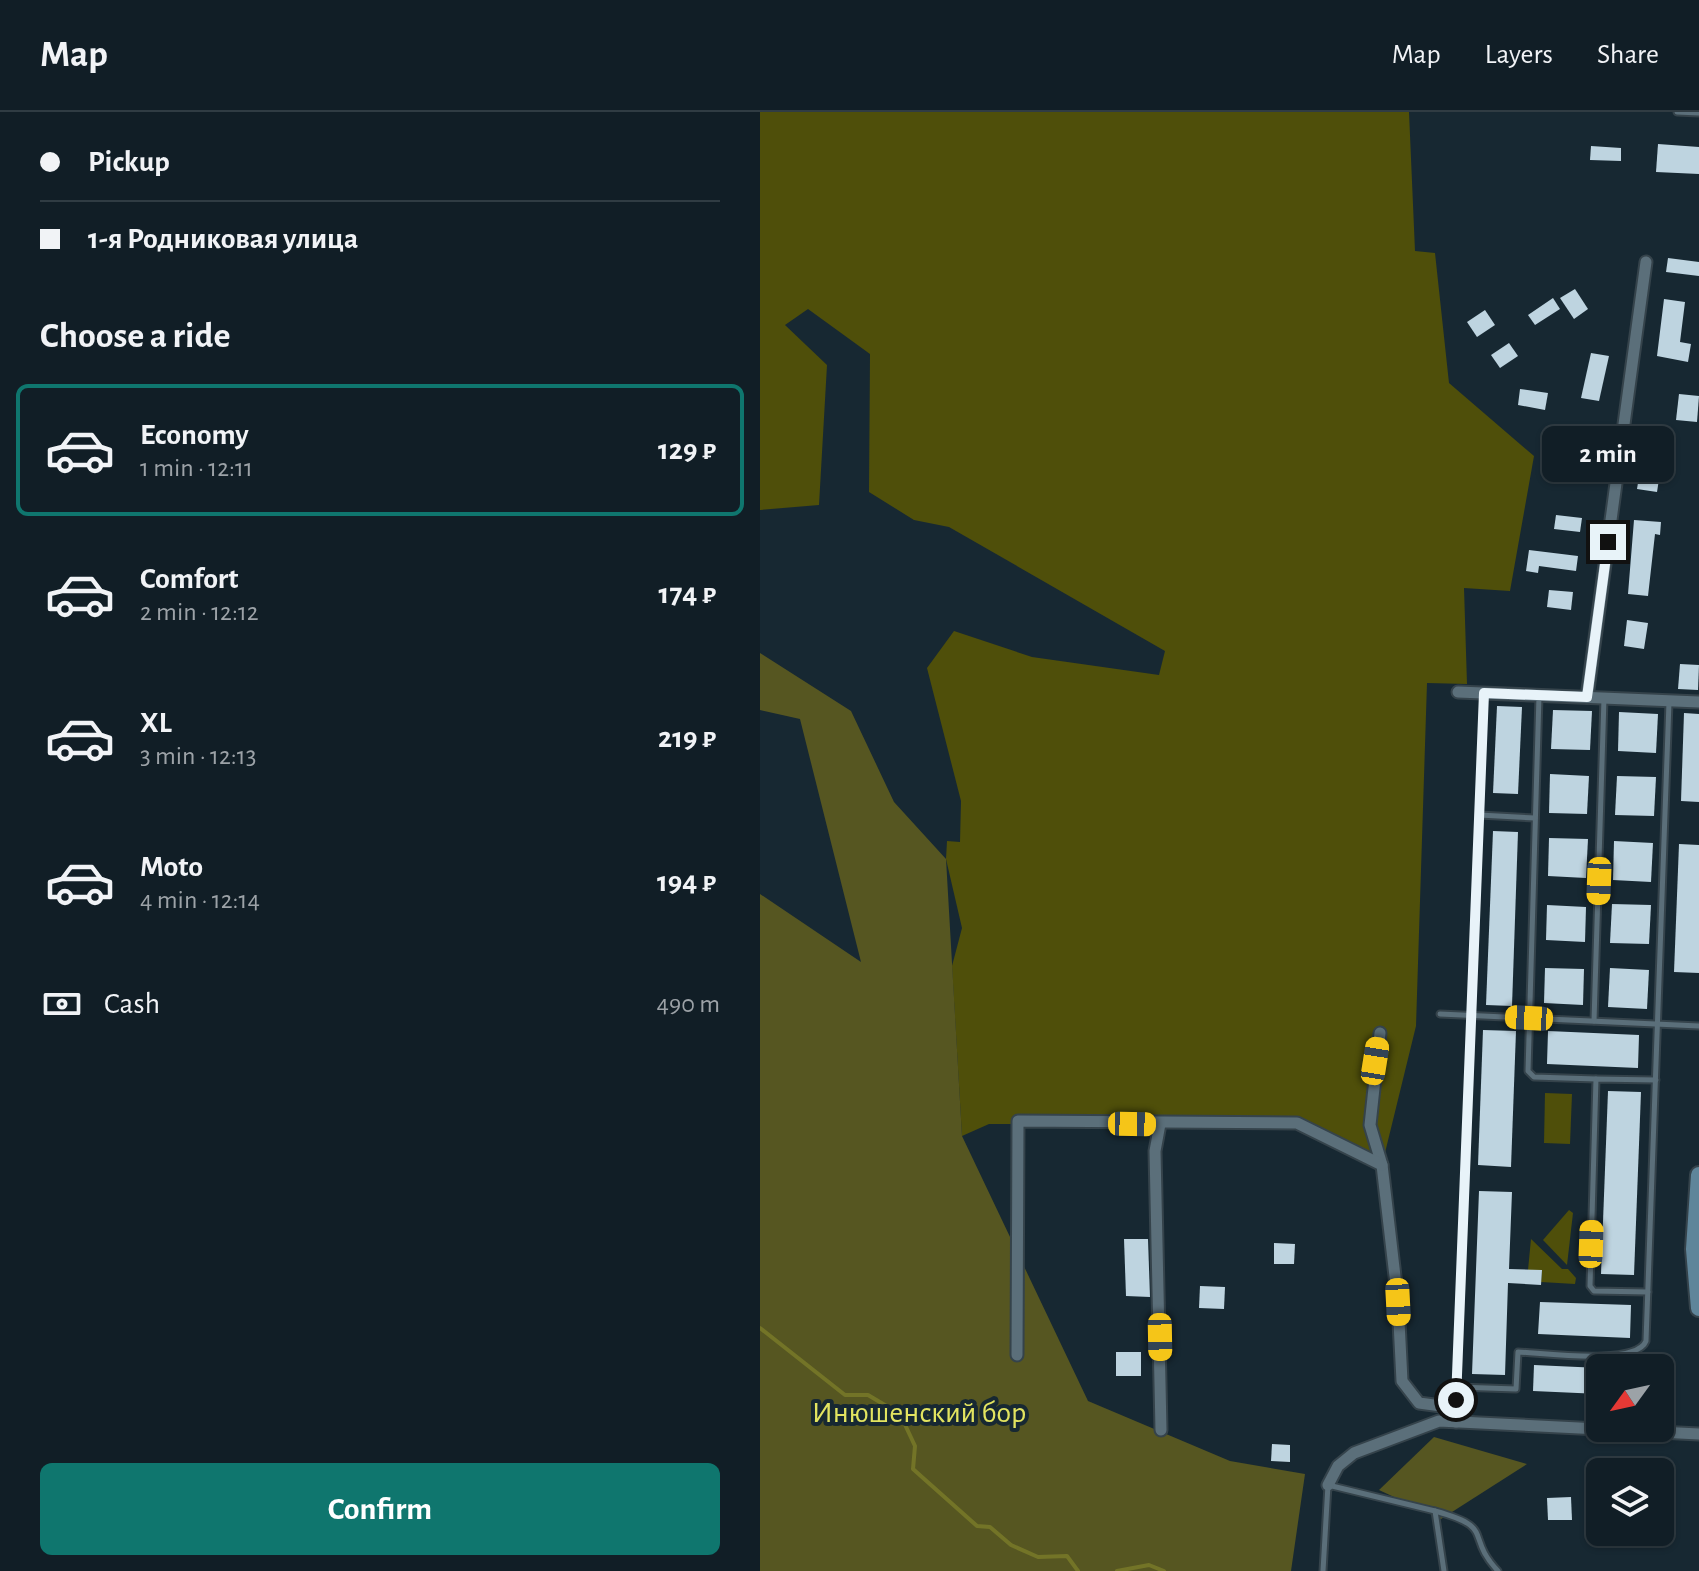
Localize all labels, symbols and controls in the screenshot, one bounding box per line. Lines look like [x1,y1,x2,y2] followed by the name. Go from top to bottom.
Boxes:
[40,36,108,74] text: Map
[1392,41,1441,69] text: Map
[1485,41,1553,69] text: Layers
[1597,41,1659,69] text: Share
[88,147,170,177] text: Pickup
[88,224,358,254] text: 1-я Родниковая улица
[40,318,230,354] text: Choose a ride
[44,414,116,486] icon: car
[140,420,249,450] text: Economy
[1542,426,1674,482] callout: 2 min
[658,435,716,465] text: 129 ₽
[1579,441,1637,467] text: 2 min
[140,455,253,481] text: 1 min · 12:11
[1590,524,1626,560] route end
[44,558,116,630] icon: car
[140,564,239,594] text: Comfort
[659,579,716,609] text: 174 ₽
[140,599,259,625] text: 2 min · 12:12
[44,702,116,774] icon: car
[140,708,172,738] text: XL
[658,723,716,753] text: 219 ₽
[140,743,256,769] text: 3 min · 12:13
[44,846,116,918] icon: car
[140,852,203,882] text: Moto
[1586,857,1612,905] car
[657,867,716,897] text: 194 ₽
[140,887,260,913] text: 4 min · 12:14
[40,982,84,1026] icon: cash
[104,989,160,1019] text: Cash
[656,991,720,1017] text: 490 m
[1504,1005,1554,1031] car
[1359,1035,1391,1087] car
[1108,1112,1156,1136] car
[1578,1220,1604,1268] car
[1385,1277,1411,1327] car
[1148,1313,1172,1361] car
[1586,1354,1674,1442] north arrow
[1586,1354,1674,1546] map controls
[1438,1382,1474,1418] route start
[812,1398,1026,1428] park label: Инюшенский бор
[1586,1458,1674,1546] button: layers
[40,1463,720,1555] button: Confirm

